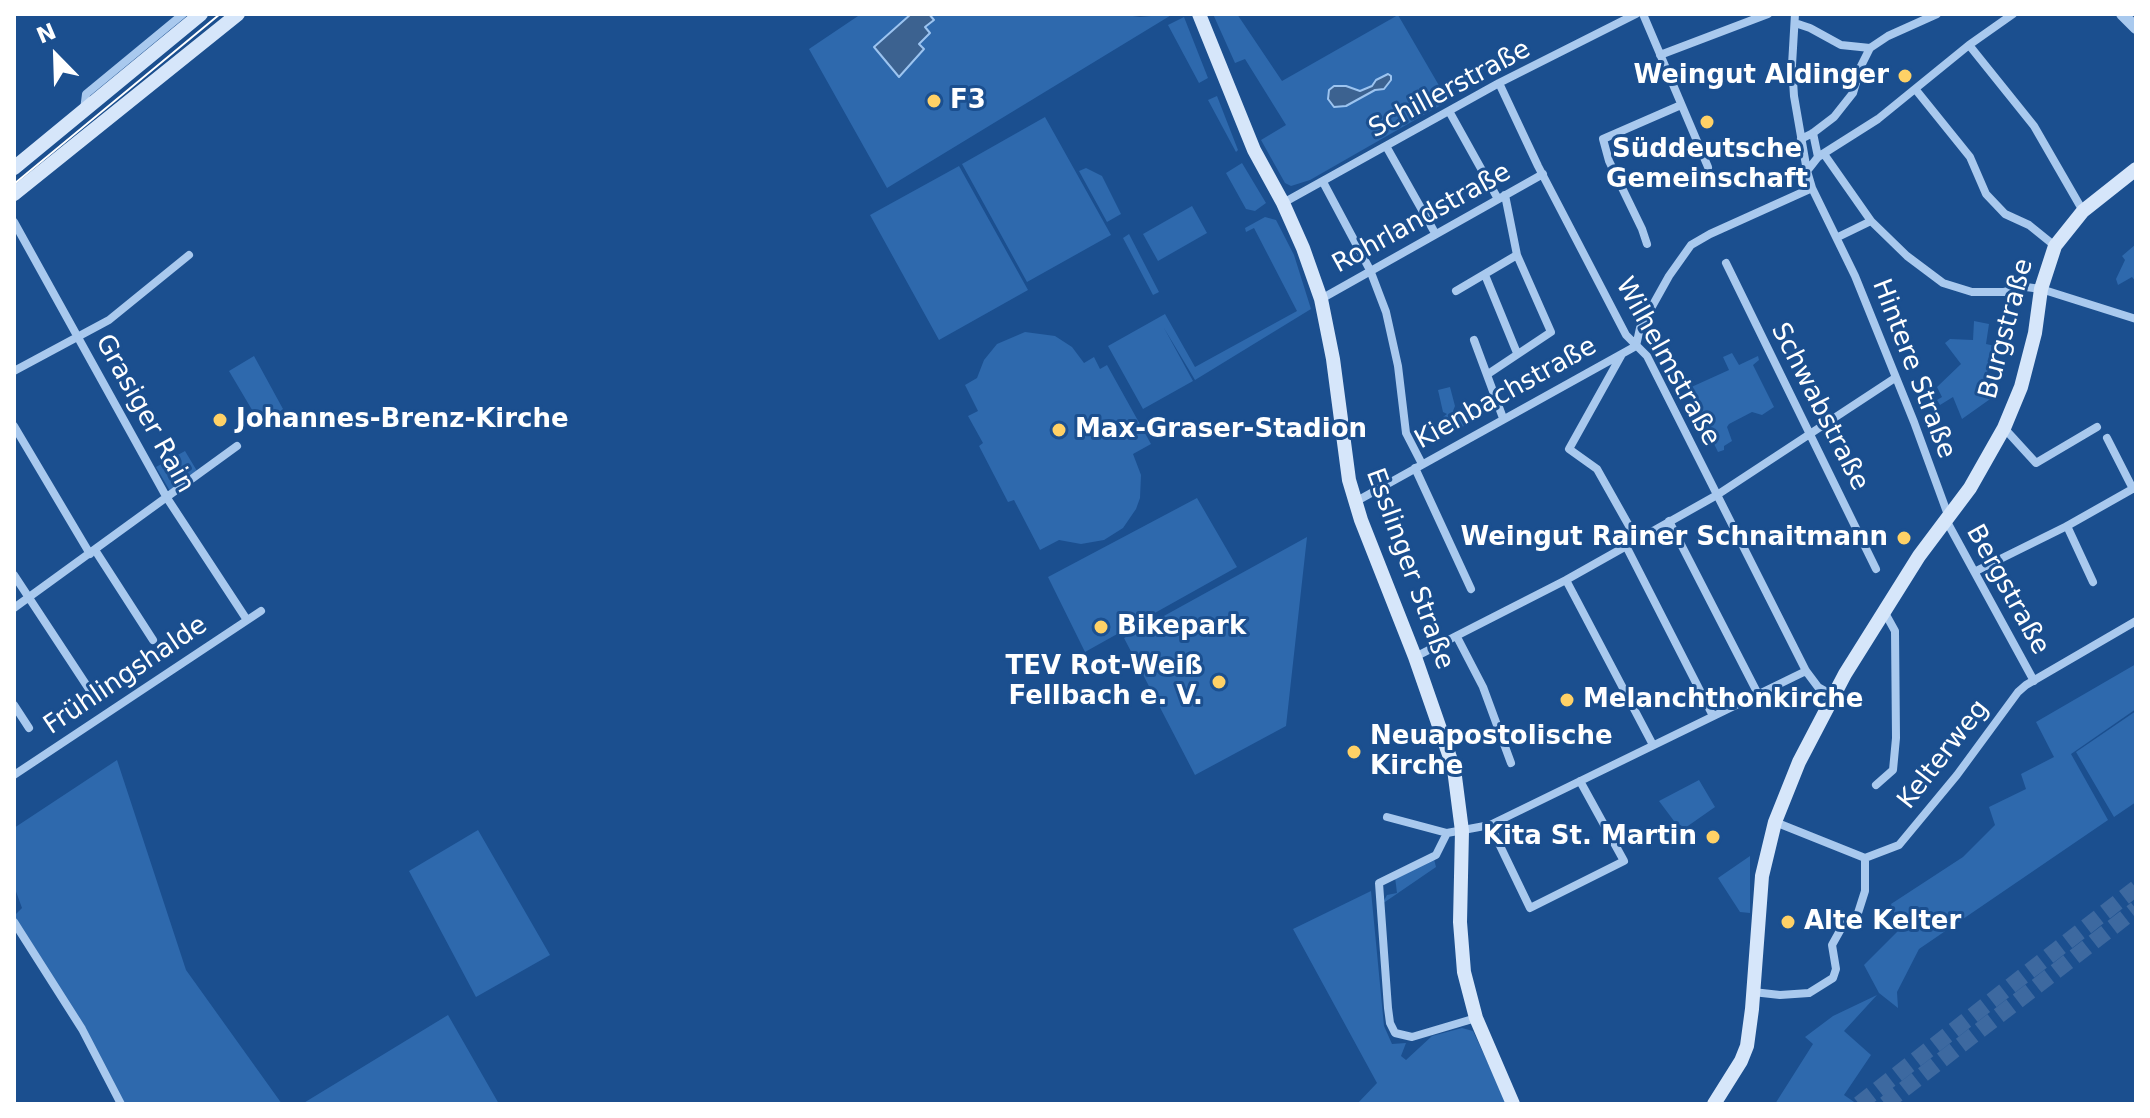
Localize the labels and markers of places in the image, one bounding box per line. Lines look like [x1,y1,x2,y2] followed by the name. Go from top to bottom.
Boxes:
[1633,60,1889,92] place label: Weingut Aldinger
[1896,67,1914,85] marker: Weingut Aldinger
[950,85,986,117] place label: F3
[925,92,943,110] marker: F3
[1698,113,1716,131] marker: Süddeutsche Gemeinschaft
[1606,134,1808,196] place label: Süddeutsche Gemeinschaft
[236,404,569,436] place label: Johannes-Brenz-Kirche
[211,411,229,429] marker: Johannes-Brenz-Kirche
[1075,414,1367,446] place label: Max-Graser-Stadion
[1050,421,1068,439] marker: Max-Graser-Stadion
[1460,522,1888,554] place label: Weingut Rainer Schnaitmann
[1895,529,1913,547] marker: Weingut Rainer Schnaitmann
[1117,611,1246,643] place label: Bikepark
[1092,618,1110,636] marker: Bikepark
[1005,651,1203,712] place label: TEV Rot-Weiß Fellbach e. V.
[1210,673,1228,691] marker: TEV Rot-Weiß Fellbach e. V.
[1583,684,1863,716] place label: Melanchthonkirche
[1558,691,1576,709] marker: Melanchthonkirche
[1370,721,1613,782] place label: Neuapostolische Kirche
[1345,743,1363,761] marker: Neuapostolische Kirche
[1483,821,1697,853] place label: Kita St. Martin
[1704,828,1722,846] marker: Kita St. Martin
[1804,906,1961,938] place label: Alte Kelter
[1779,913,1797,931] marker: Alte Kelter

